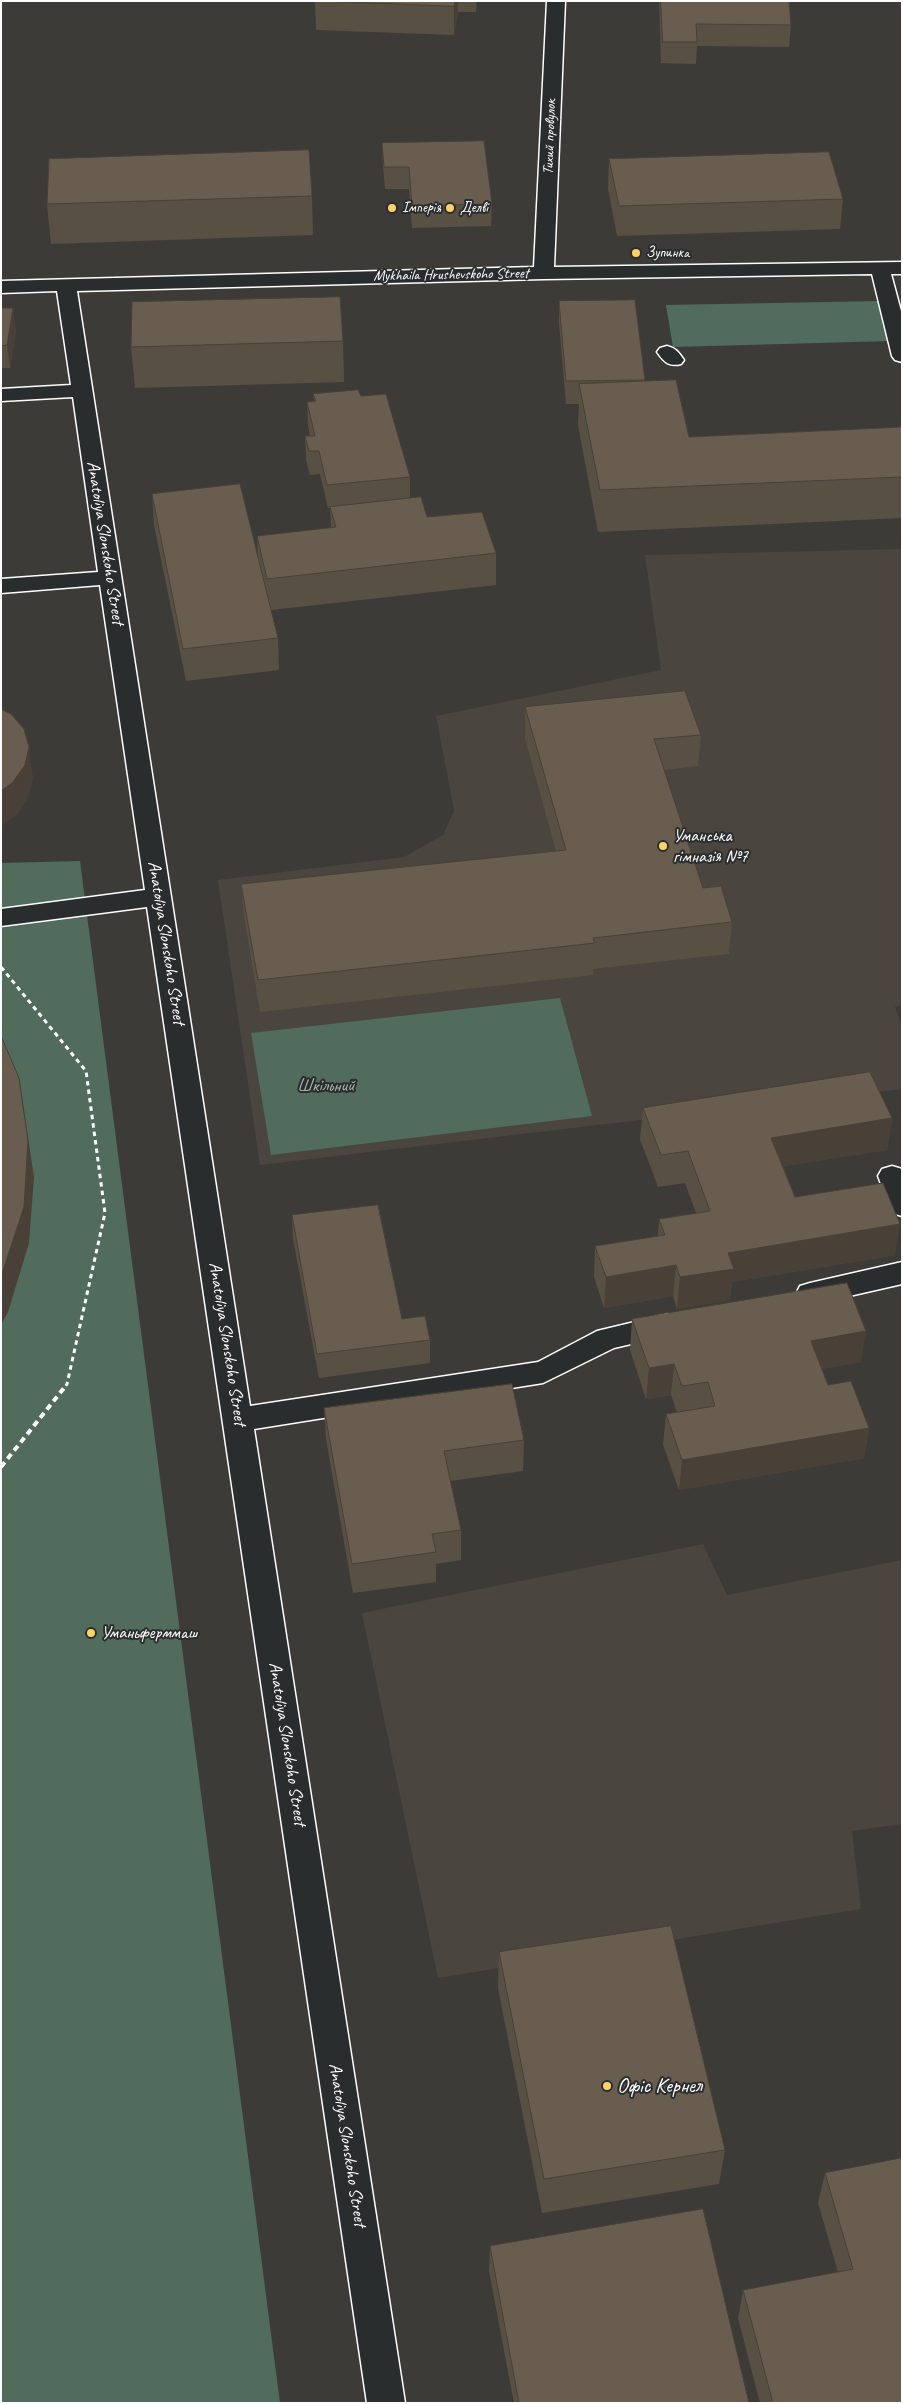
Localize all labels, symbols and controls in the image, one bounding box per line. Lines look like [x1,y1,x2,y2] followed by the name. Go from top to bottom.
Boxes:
[540,99,560,175] street label: Тихий провулок
[402,199,441,217] place label: Імперія
[460,199,488,217] place label: Делві
[386,202,398,214] marker: Імперія
[444,202,456,214] marker: Делві
[646,244,689,262] place label: Зупинка
[630,247,642,259] marker: Зупинка
[373,265,529,285] street label: Mykhaila Hrushevskoho Street
[81,460,129,626] street label: Anatoliya Slonskoho Street
[673,825,748,868] place label: Уманська гімназія №7
[657,840,669,852] marker: Уманська гімназія №7
[142,860,190,1026] street label: Anatoliya Slonskoho Street
[297,1075,355,1097] park label: Шкільний
[203,1261,251,1427] street label: Anatoliya Slonskoho Street
[101,1622,197,1644] place label: Уманьферммаш
[85,1627,97,1639] marker: Уманьферммаш
[263,1661,311,1827] street label: Anatoliya Slonskoho Street
[323,2062,371,2228] street label: Anatoliya Slonskoho Street
[617,2073,702,2099] place label: Офіс Кернел
[601,2080,613,2092] marker: Офіс Кернел

